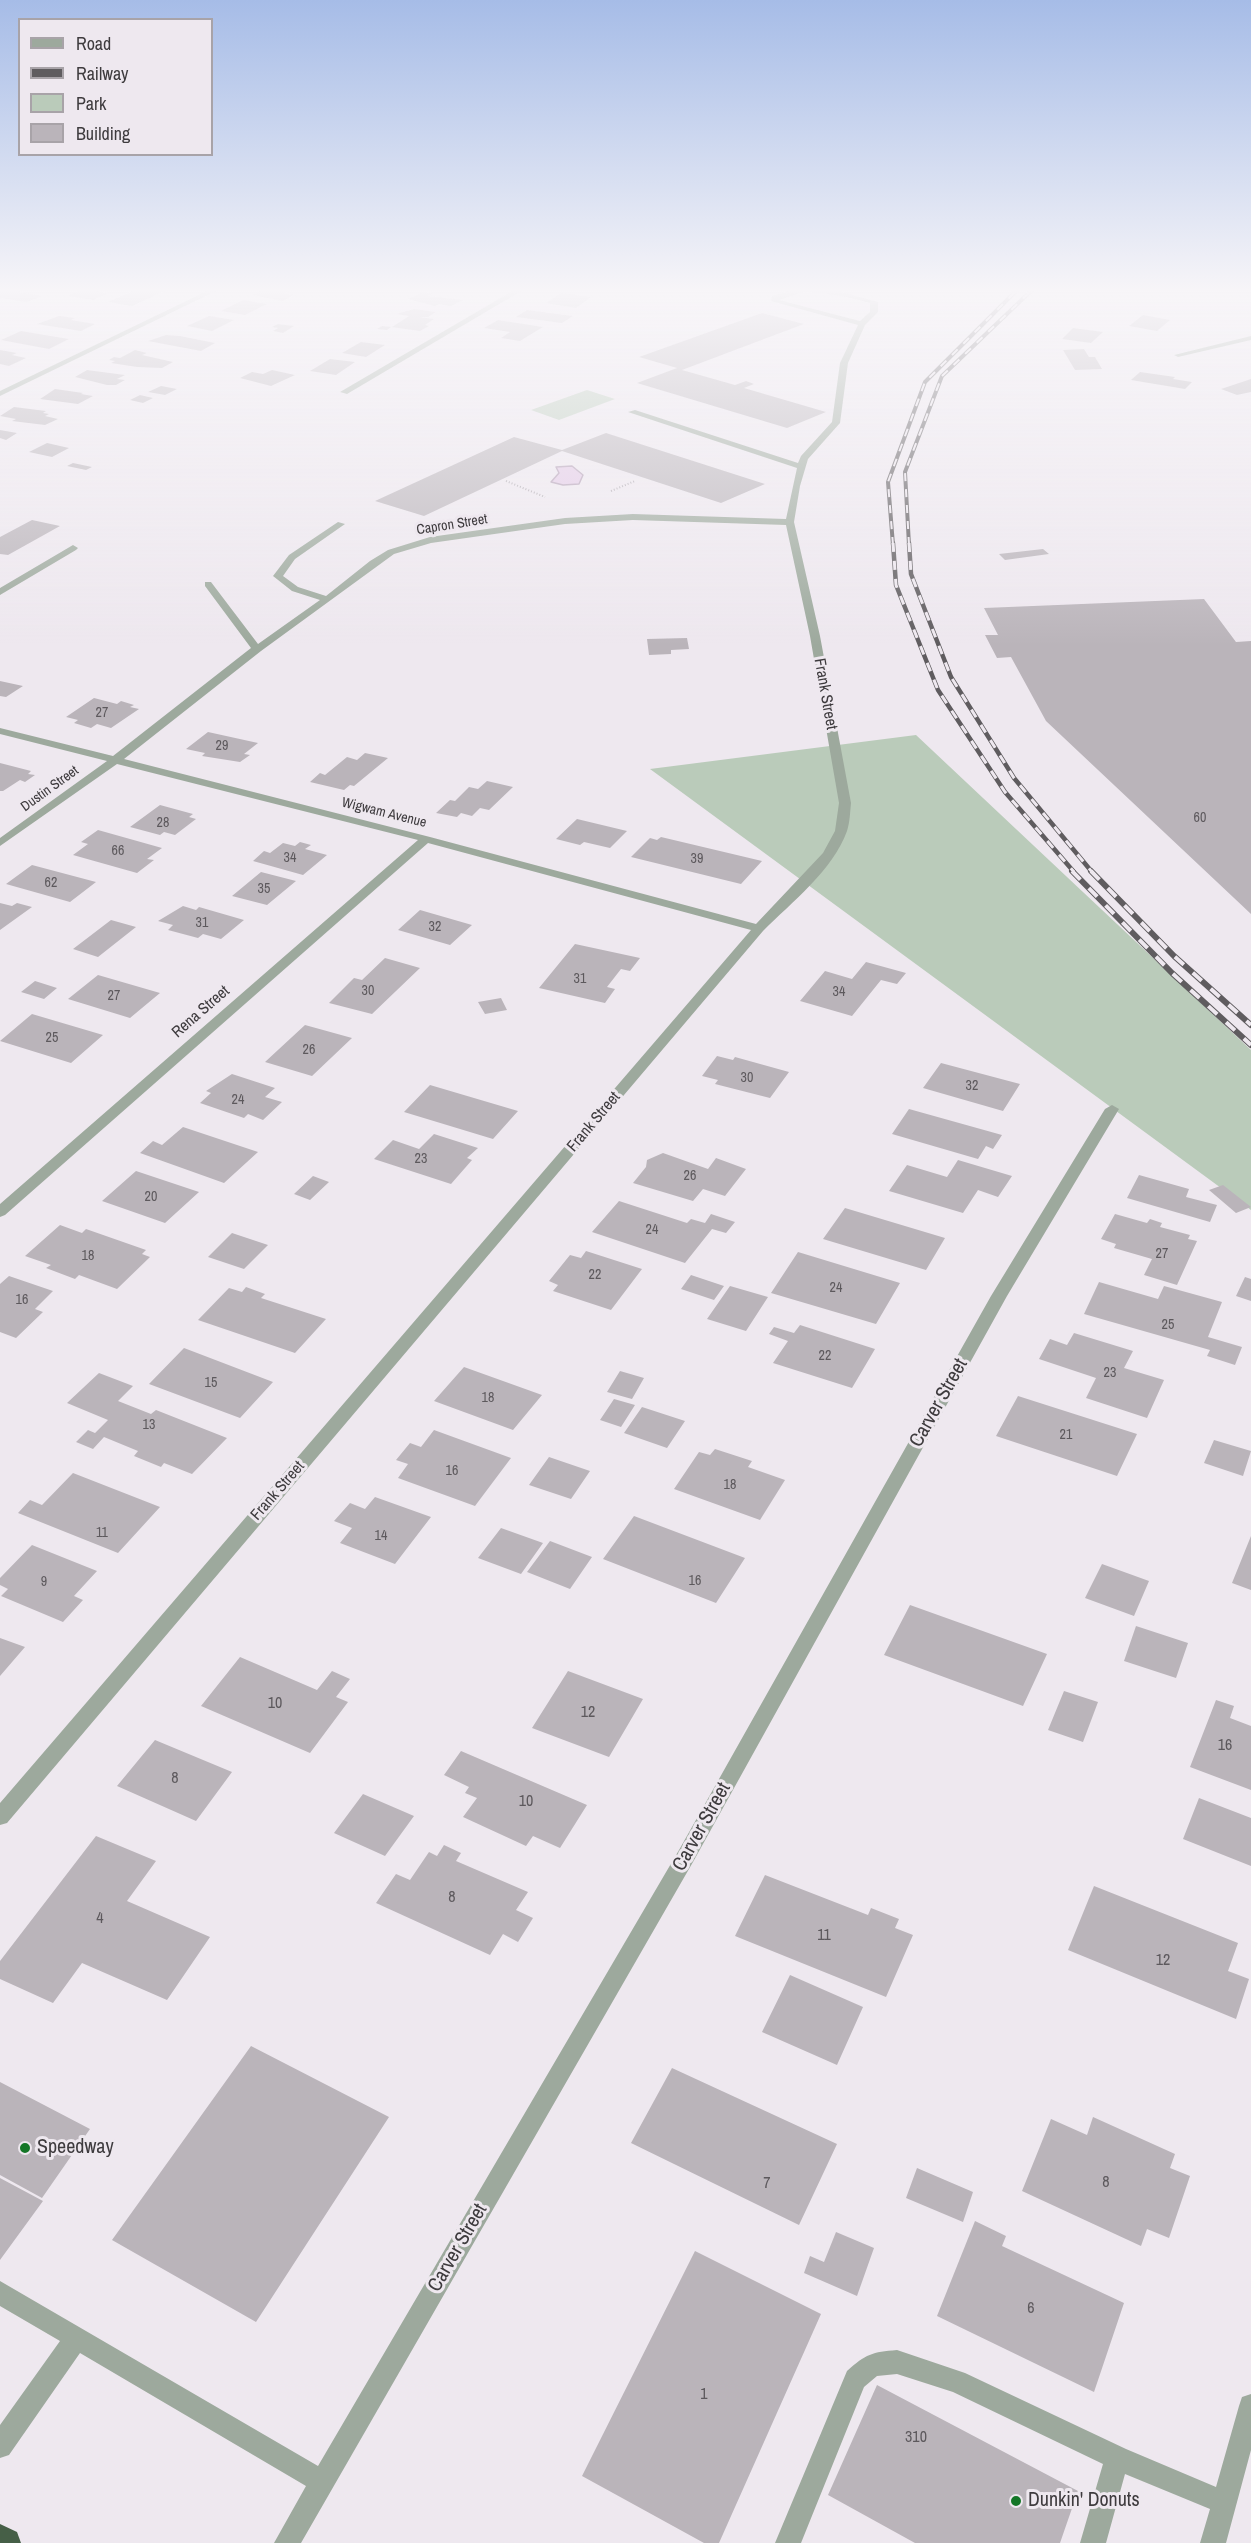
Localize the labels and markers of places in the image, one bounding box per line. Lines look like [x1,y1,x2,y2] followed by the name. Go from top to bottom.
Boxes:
[37,2136,114,2160] place label: Speedway
[18,2141,32,2155] marker: Speedway
[1028,2489,1140,2513] place label: Dunkin' Donuts
[1009,2494,1023,2508] marker: Dunkin' Donuts

